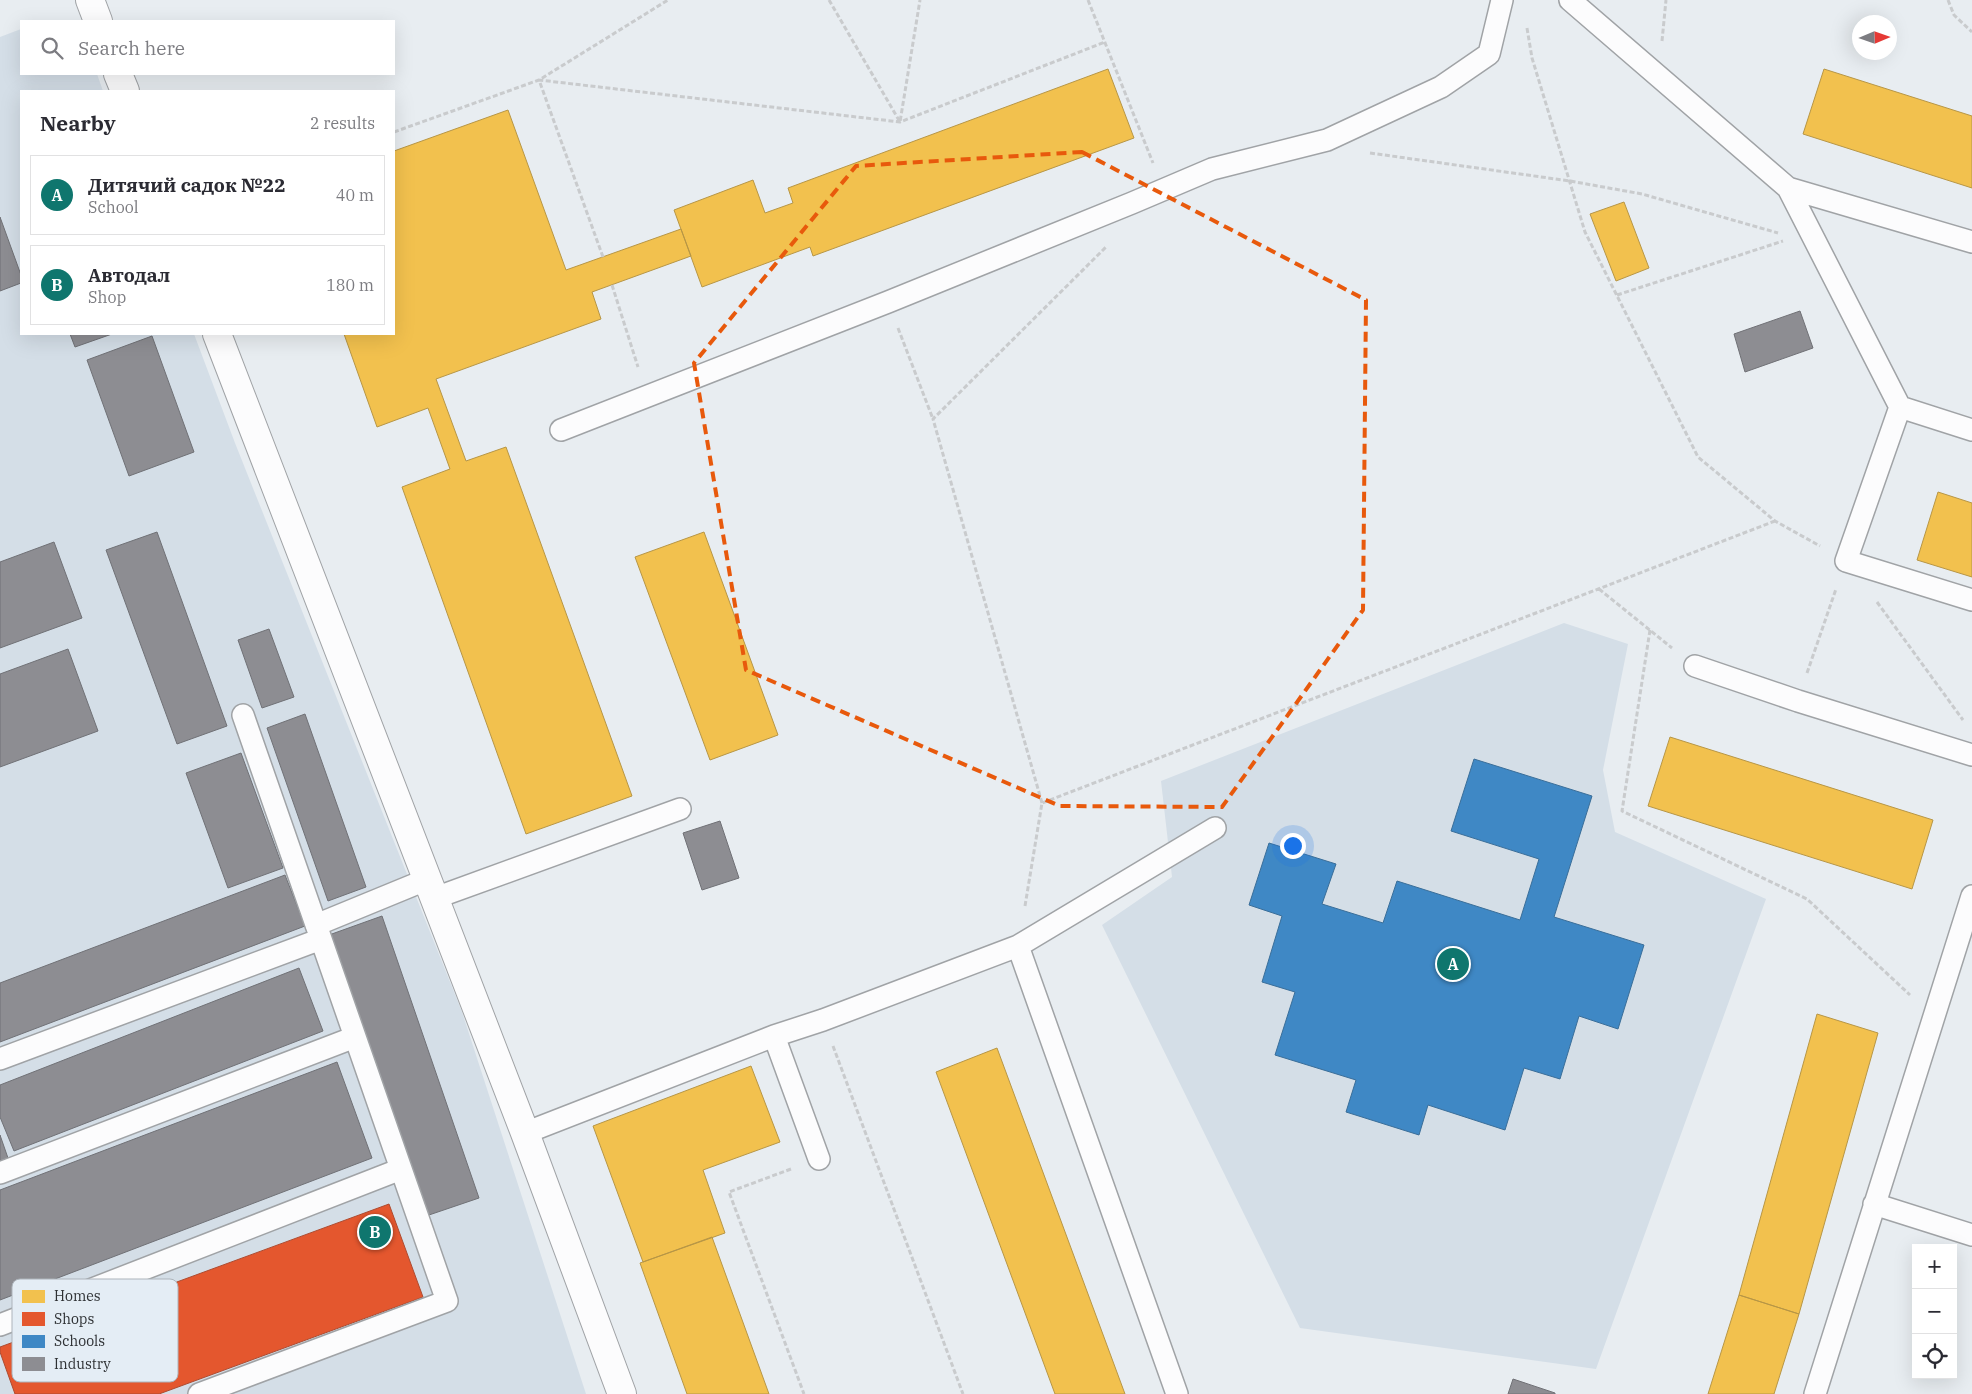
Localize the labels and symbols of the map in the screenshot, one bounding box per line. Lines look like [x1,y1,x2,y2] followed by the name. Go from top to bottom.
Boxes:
[1852,15,1897,60] north arrow
[1280,833,1306,859] your location
[1437,945,1469,983] pin: A
[359,1213,391,1251] pin: B
[12,1279,178,1382] legend
[54,1287,101,1305] text: Homes
[54,1310,94,1328] text: Shops
[54,1332,105,1350] text: Schools
[54,1355,111,1373] text: Industry

